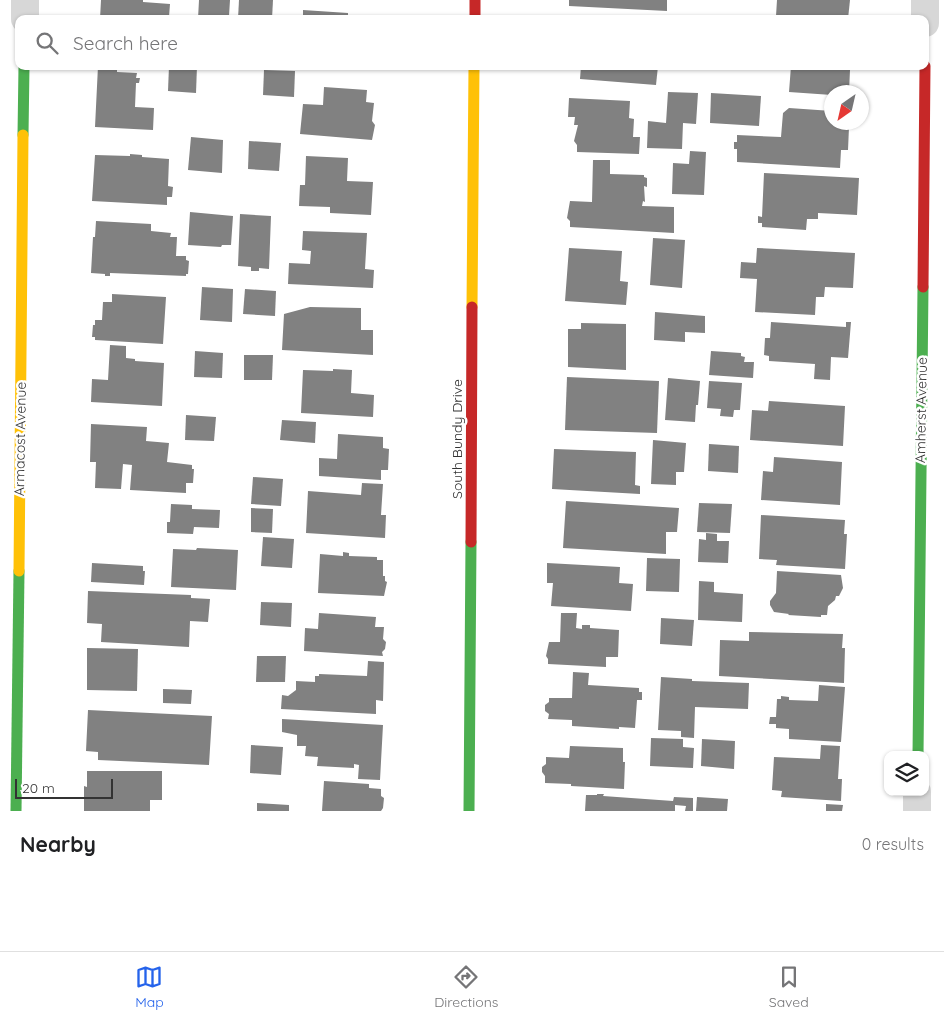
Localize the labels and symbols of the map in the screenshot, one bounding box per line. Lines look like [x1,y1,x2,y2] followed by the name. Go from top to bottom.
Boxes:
[824,85,869,130] north arrow
[911,357,931,463] street label: Amherst Avenue
[448,379,466,499] street label: South Bundy Drive
[10,382,30,496] street label: Armacost Avenue
[15,776,112,799] scale bar

